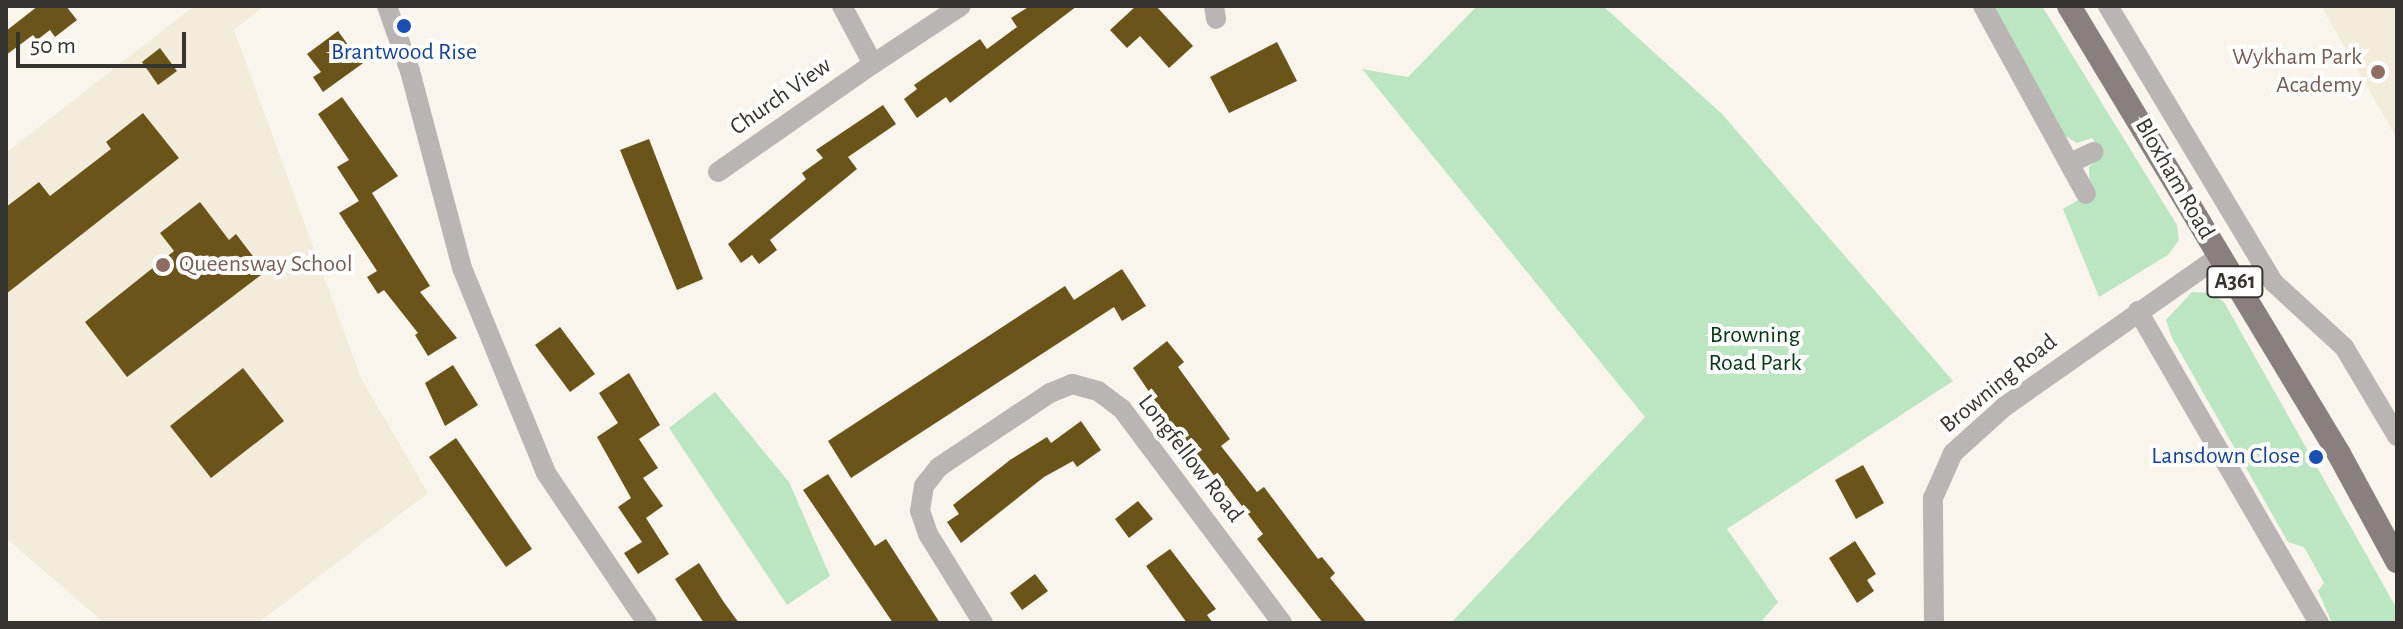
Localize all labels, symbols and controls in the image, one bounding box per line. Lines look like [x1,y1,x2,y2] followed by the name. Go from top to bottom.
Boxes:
[20,16,190,66] scale bar
[395,17,413,35] marker: Brantwood Rise
[30,34,76,58] text: 50 m
[331,39,477,67] place label: Brantwood Rise
[2232,44,2362,100] place label: Wykham Park Academy
[725,52,837,142] street label: Church View
[2369,63,2387,81] marker: Wykham Park Academy
[2128,113,2220,245] street label: Bloxham Road
[179,251,353,279] place label: Queensway School
[154,256,172,274] marker: Queensway School
[2205,264,2265,300] road number: A361
[1708,322,1802,378] park label: Browning Road Park
[1935,328,2063,440] street label: Browning Road
[1131,389,1249,529] street label: Longfellow Road
[2151,443,2300,471] place label: Lansdown Close
[2307,448,2325,466] marker: Lansdown Close

